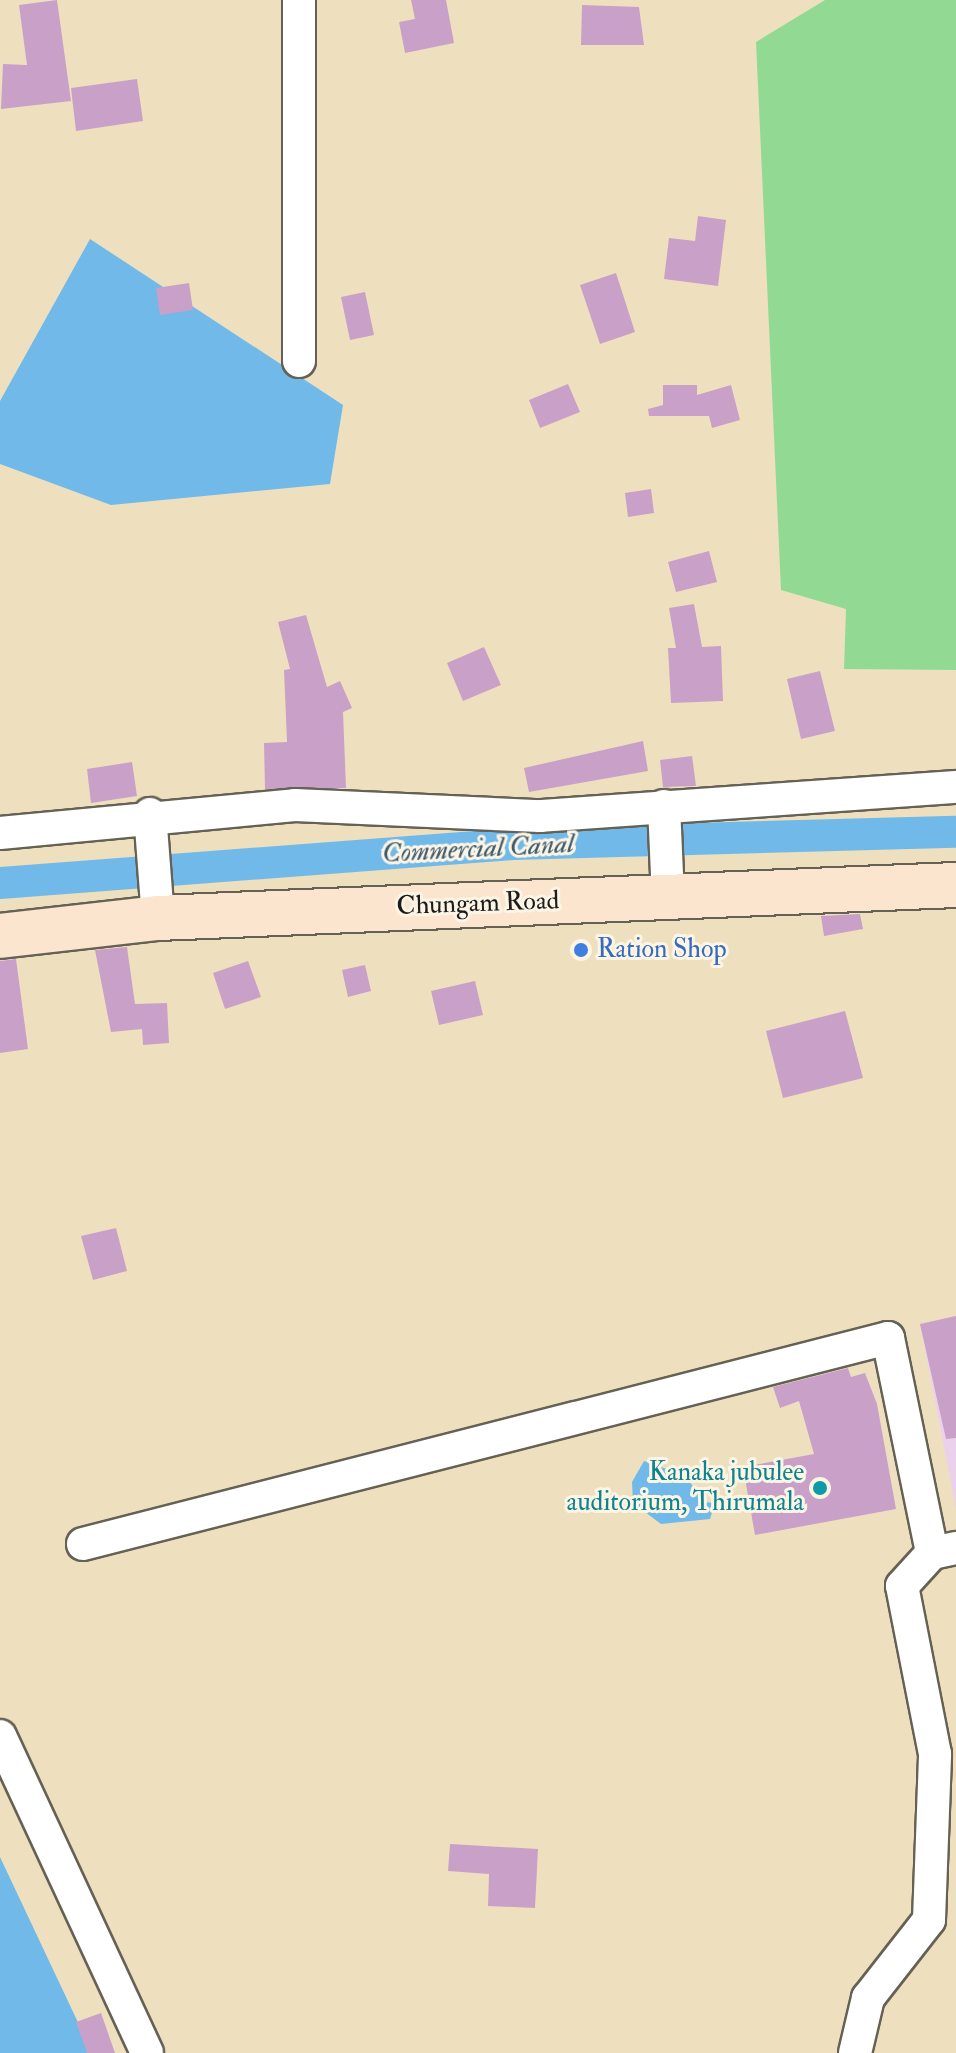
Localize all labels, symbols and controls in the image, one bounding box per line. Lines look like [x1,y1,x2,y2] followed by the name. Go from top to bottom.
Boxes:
[381,827,575,871] water label: Commercial Canal
[396,886,560,922] street label: Chungam Road
[597,934,727,966] place label: Ration Shop
[572,941,590,959] marker: Ration Shop
[566,1457,804,1518] place label: Kanaka jubulee auditorium, Thirumala
[811,1479,829,1497] marker: Kanaka jubulee auditorium, Thirumala

